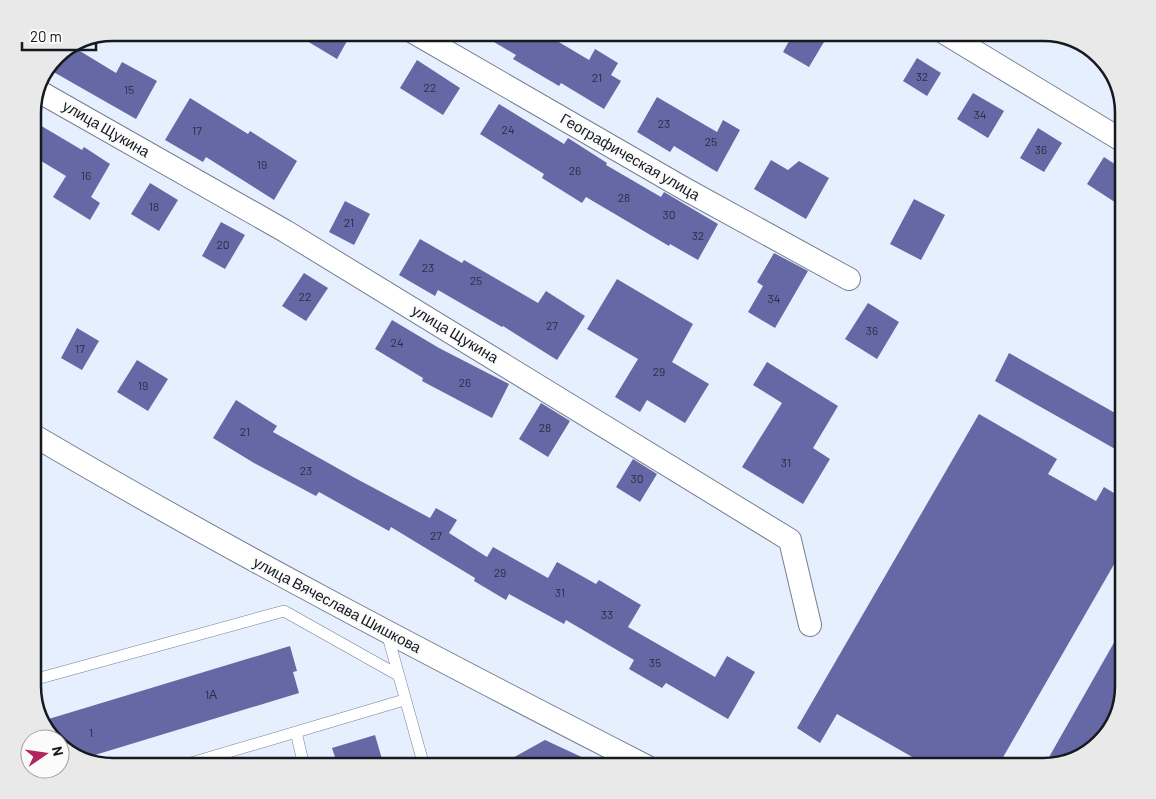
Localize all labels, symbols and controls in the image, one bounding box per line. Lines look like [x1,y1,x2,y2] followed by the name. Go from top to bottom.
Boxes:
[22,20,96,52] scale bar
[30,27,62,45] text: 20 m
[916,69,928,83] house number: 32
[592,70,602,84] house number: 21
[424,80,436,94] house number: 22
[124,82,134,96] house number: 15
[60,96,154,161] street label: улица Щукина
[974,107,986,121] house number: 34
[558,109,704,204] street label: Географическая улица
[658,116,670,130] house number: 23
[501,122,515,136] house number: 24
[192,123,202,137] house number: 17
[705,134,717,148] house number: 25
[1035,142,1047,156] house number: 36
[257,157,267,171] house number: 19
[569,163,581,177] house number: 26
[81,168,91,182] house number: 16
[618,190,630,204] house number: 28
[149,199,159,213] house number: 18
[663,207,675,221] house number: 30
[344,215,354,229] house number: 21
[692,228,704,242] house number: 32
[216,237,230,251] house number: 20
[422,260,434,274] house number: 23
[470,273,482,287] house number: 25
[299,289,311,303] house number: 22
[768,291,780,305] house number: 34
[409,300,503,366] street label: улица Щукина
[546,318,558,332] house number: 27
[866,323,878,337] house number: 36
[390,335,404,349] house number: 24
[75,341,85,355] house number: 17
[653,364,665,378] house number: 29
[459,375,471,389] house number: 26
[138,378,148,392] house number: 19
[539,420,551,434] house number: 28
[240,424,250,438] house number: 21
[781,455,791,469] house number: 31
[300,463,312,477] house number: 23
[631,471,643,485] house number: 30
[430,528,442,542] house number: 27
[250,552,425,656] street label: улица Вячеслава Шишкова
[494,565,506,579] house number: 29
[555,585,565,599] house number: 31
[601,607,613,621] house number: 33
[649,655,661,669] house number: 35
[205,687,217,701] house number: 1А
[89,725,93,739] house number: 1
[20,729,70,779] north arrow
[49,745,67,757] text: N

